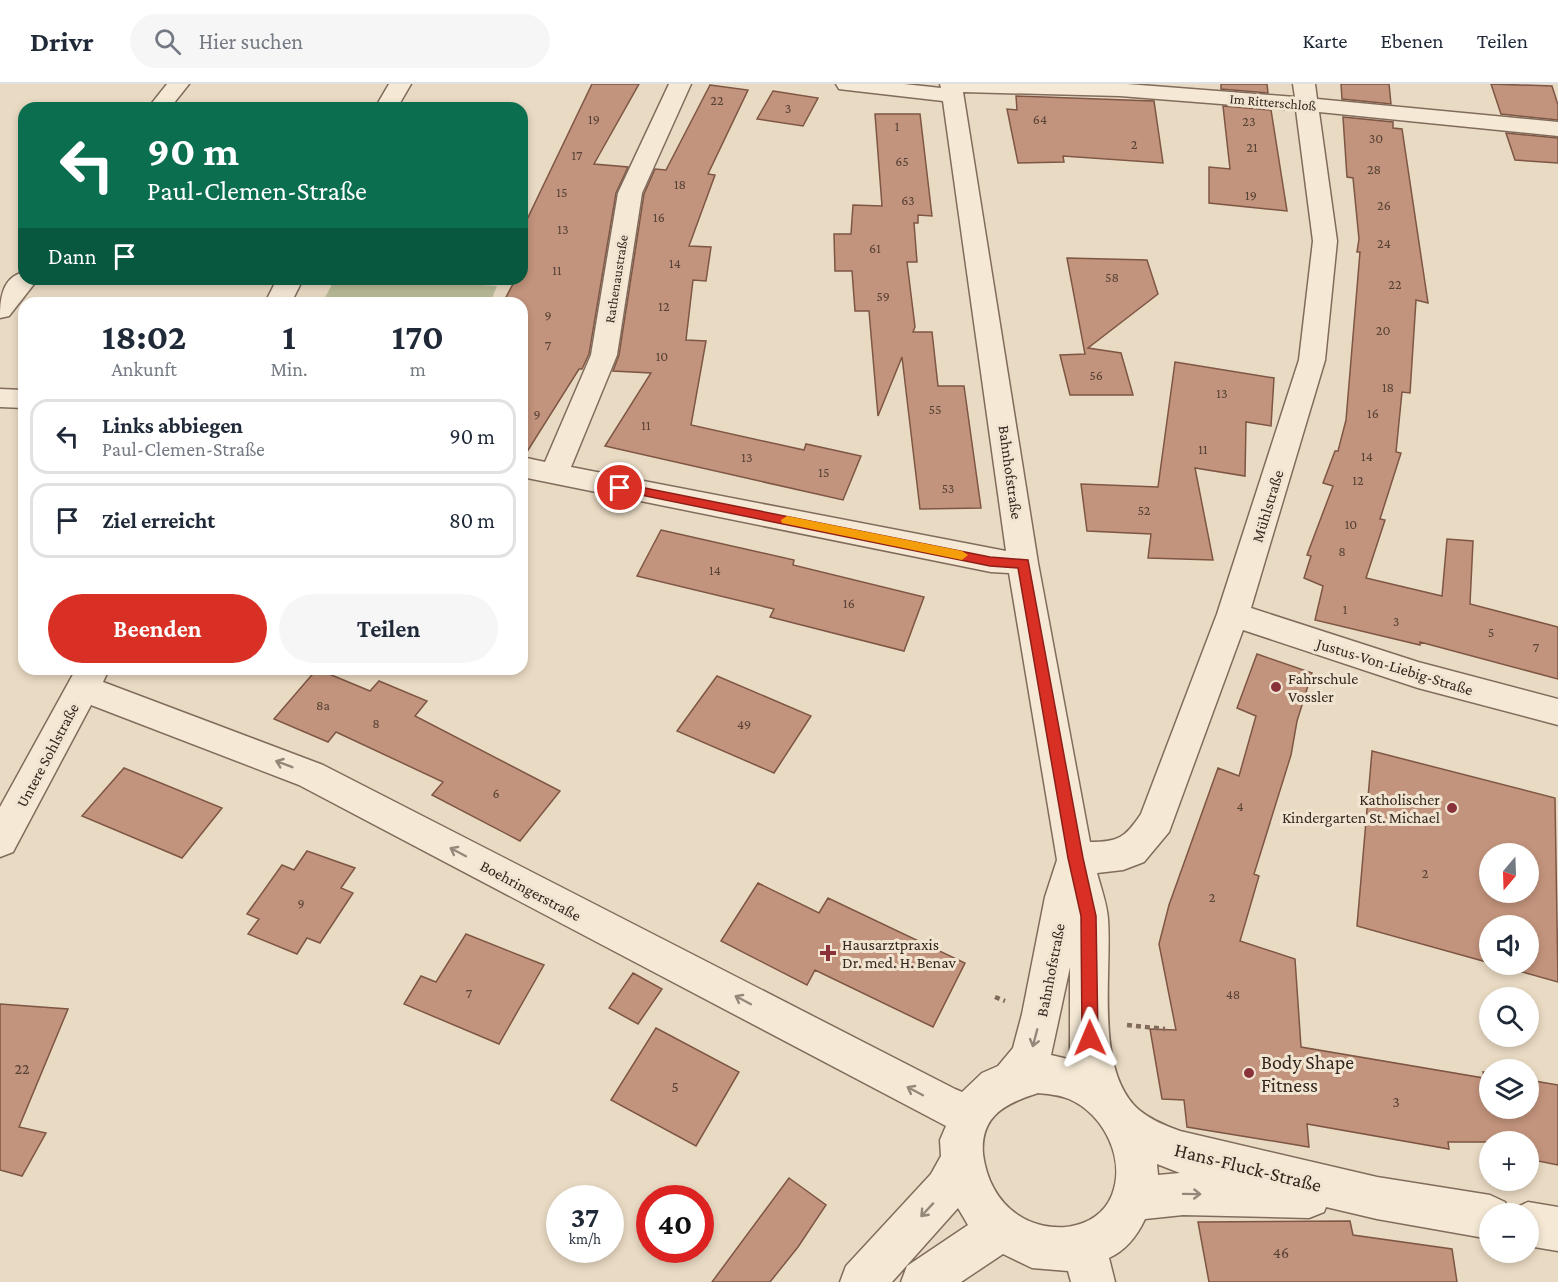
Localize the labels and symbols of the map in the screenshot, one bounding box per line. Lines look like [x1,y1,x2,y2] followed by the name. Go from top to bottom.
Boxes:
[1229,90,1317,114] street label: Im Ritterschloß
[710,92,724,108] house number: 22
[785,100,791,116] house number: 3
[588,111,600,127] house number: 19
[1033,111,1047,127] house number: 64
[1242,113,1256,129] house number: 23
[895,118,900,134] house number: 1
[1369,130,1383,146] house number: 30
[1131,136,1138,152] house number: 2
[1246,139,1258,155] house number: 21
[571,147,583,163] house number: 17
[895,153,909,169] house number: 65
[1367,161,1381,177] house number: 28
[674,176,686,192] house number: 18
[556,184,568,200] house number: 15
[1245,187,1257,203] house number: 19
[901,192,915,208] house number: 63
[1377,197,1391,213] house number: 26
[653,209,665,225] house number: 16
[557,221,569,237] house number: 13
[601,234,631,324] street label: Rathenaustraße
[1377,235,1391,251] house number: 24
[869,240,881,256] house number: 61
[669,255,681,271] house number: 14
[552,262,562,278] house number: 11
[1105,269,1119,285] house number: 58
[1388,276,1402,292] house number: 22
[876,288,890,304] house number: 59
[658,298,670,314] house number: 12
[544,307,552,323] house number: 9
[1376,322,1390,338] house number: 20
[545,337,552,353] house number: 7
[656,348,668,364] house number: 10
[1089,367,1103,383] house number: 56
[1382,379,1394,395] house number: 18
[1216,385,1228,401] house number: 13
[928,401,942,417] house number: 55
[1367,405,1379,421] house number: 16
[533,406,541,422] house number: 9
[641,417,651,433] house number: 11
[995,424,1026,520] street label: Bahnhofstraße
[1198,441,1208,457] house number: 11
[1361,448,1373,464] house number: 14
[741,449,753,465] house number: 13
[594,462,645,513] pin
[818,464,830,480] house number: 15
[1248,468,1287,544] street label: Mühlstraße
[1352,472,1364,488] house number: 12
[941,480,955,496] house number: 53
[1138,502,1151,518] house number: 52
[1345,516,1357,532] house number: 10
[1338,543,1346,559] house number: 8
[709,562,721,578] house number: 14
[843,595,855,611] house number: 16
[1343,601,1348,617] house number: 1
[1393,613,1399,629] house number: 3
[1488,624,1494,640] house number: 5
[1312,634,1475,699] street label: Justus-Von-Liebig-Straße
[1533,639,1540,655] house number: 7
[1288,670,1358,705] place label: Fahrschule Vossler
[1269,680,1283,694] marker: Fahrschule Vossler
[316,697,331,713] house number: 8a
[13,700,82,810] street label: Untere Sohlstraße
[372,715,380,731] house number: 8
[737,716,751,732] house number: 49
[275,758,294,769] one-way arrow
[492,785,500,801] house number: 6
[1282,791,1440,827] place label: Katholischer Kindergarten St. Michael
[1236,798,1244,814] house number: 4
[1445,801,1459,815] marker: Katholischer Kindergarten St. Michael
[1479,843,1539,903] north arrow
[450,846,467,858] one-way arrow
[477,857,584,925] street label: Boehringerstraße
[1422,865,1429,881] house number: 2
[1209,889,1216,905] house number: 2
[297,895,305,911] house number: 9
[1033,922,1068,1018] street label: Bahnhofstraße
[842,936,957,971] place label: Hausarztpraxis Dr. med. H. Benav
[819,944,837,962] marker: Hausarztpraxis Dr. med. H. Benav
[466,985,473,1001] house number: 7
[1226,986,1240,1002] house number: 48
[734,994,752,1006] one-way arrow
[1058,1006,1122,1070] position arrow
[1029,1028,1040,1047] one-way arrow
[1261,1051,1354,1096] place label: Body Shape Fitness
[14,1060,30,1077] house number: 22
[1242,1066,1256,1080] marker: Body Shape Fitness
[671,1078,679,1095] house number: 5
[907,1085,925,1096] one-way arrow
[1392,1093,1400,1110] house number: 3
[1172,1138,1324,1196] street label: Hans-Fluck-Straße
[636,1185,714,1263] speed limit sign: 40
[1182,1188,1202,1200] one-way arrow
[920,1202,934,1217] one-way arrow
[1273,1244,1289,1261] house number: 46

